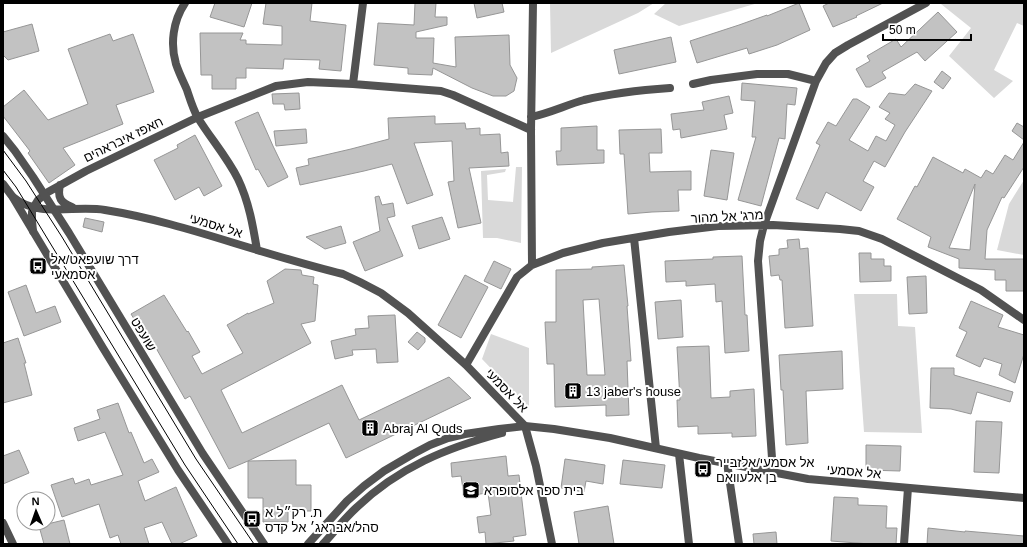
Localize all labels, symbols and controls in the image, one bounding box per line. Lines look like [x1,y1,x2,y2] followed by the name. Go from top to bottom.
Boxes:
[883,16,971,42] scale bar
[889,23,916,37] text: 50 m
[81,114,166,165] street label: חאפז איבראהים
[690,207,764,226] street label: מרג' אל מהור
[187,210,244,241] street label: אל אסמעי
[51,252,139,282] place label: דרך שועפאט/אל אסמאעי
[28,256,48,276] bus stop icon: דרך שועפאט/אל אסמאעי
[128,315,159,354] street label: שועפט
[482,365,531,415] street label: אל אסמעי
[563,381,583,401] building icon: 13 jaber's house
[586,384,681,399] place label: 13 jaber's house
[360,418,380,438] building icon: Abraj Al Quds
[383,421,463,436] place label: Abraj Al Quds
[716,455,815,485] place label: אל אסמעי/אלזבייר בן אלעוואם
[693,459,713,479] bus stop icon: אל אסמעי/אלזבייר בן אלעוואם
[826,462,882,481] street label: אל אסמעי
[461,480,481,500] school or university icon: בית ספר אלסופרא
[484,483,584,498] place label: בית ספר אלסופרא
[16,491,56,531] north arrow
[31,495,40,507] text: N
[265,505,379,535] place label: ת. רק״ל א סהל/אבראג׳ אל קדס
[242,509,262,529] bus stop icon: ת. רק״ל א סהל/אבראג׳ אל קדס

